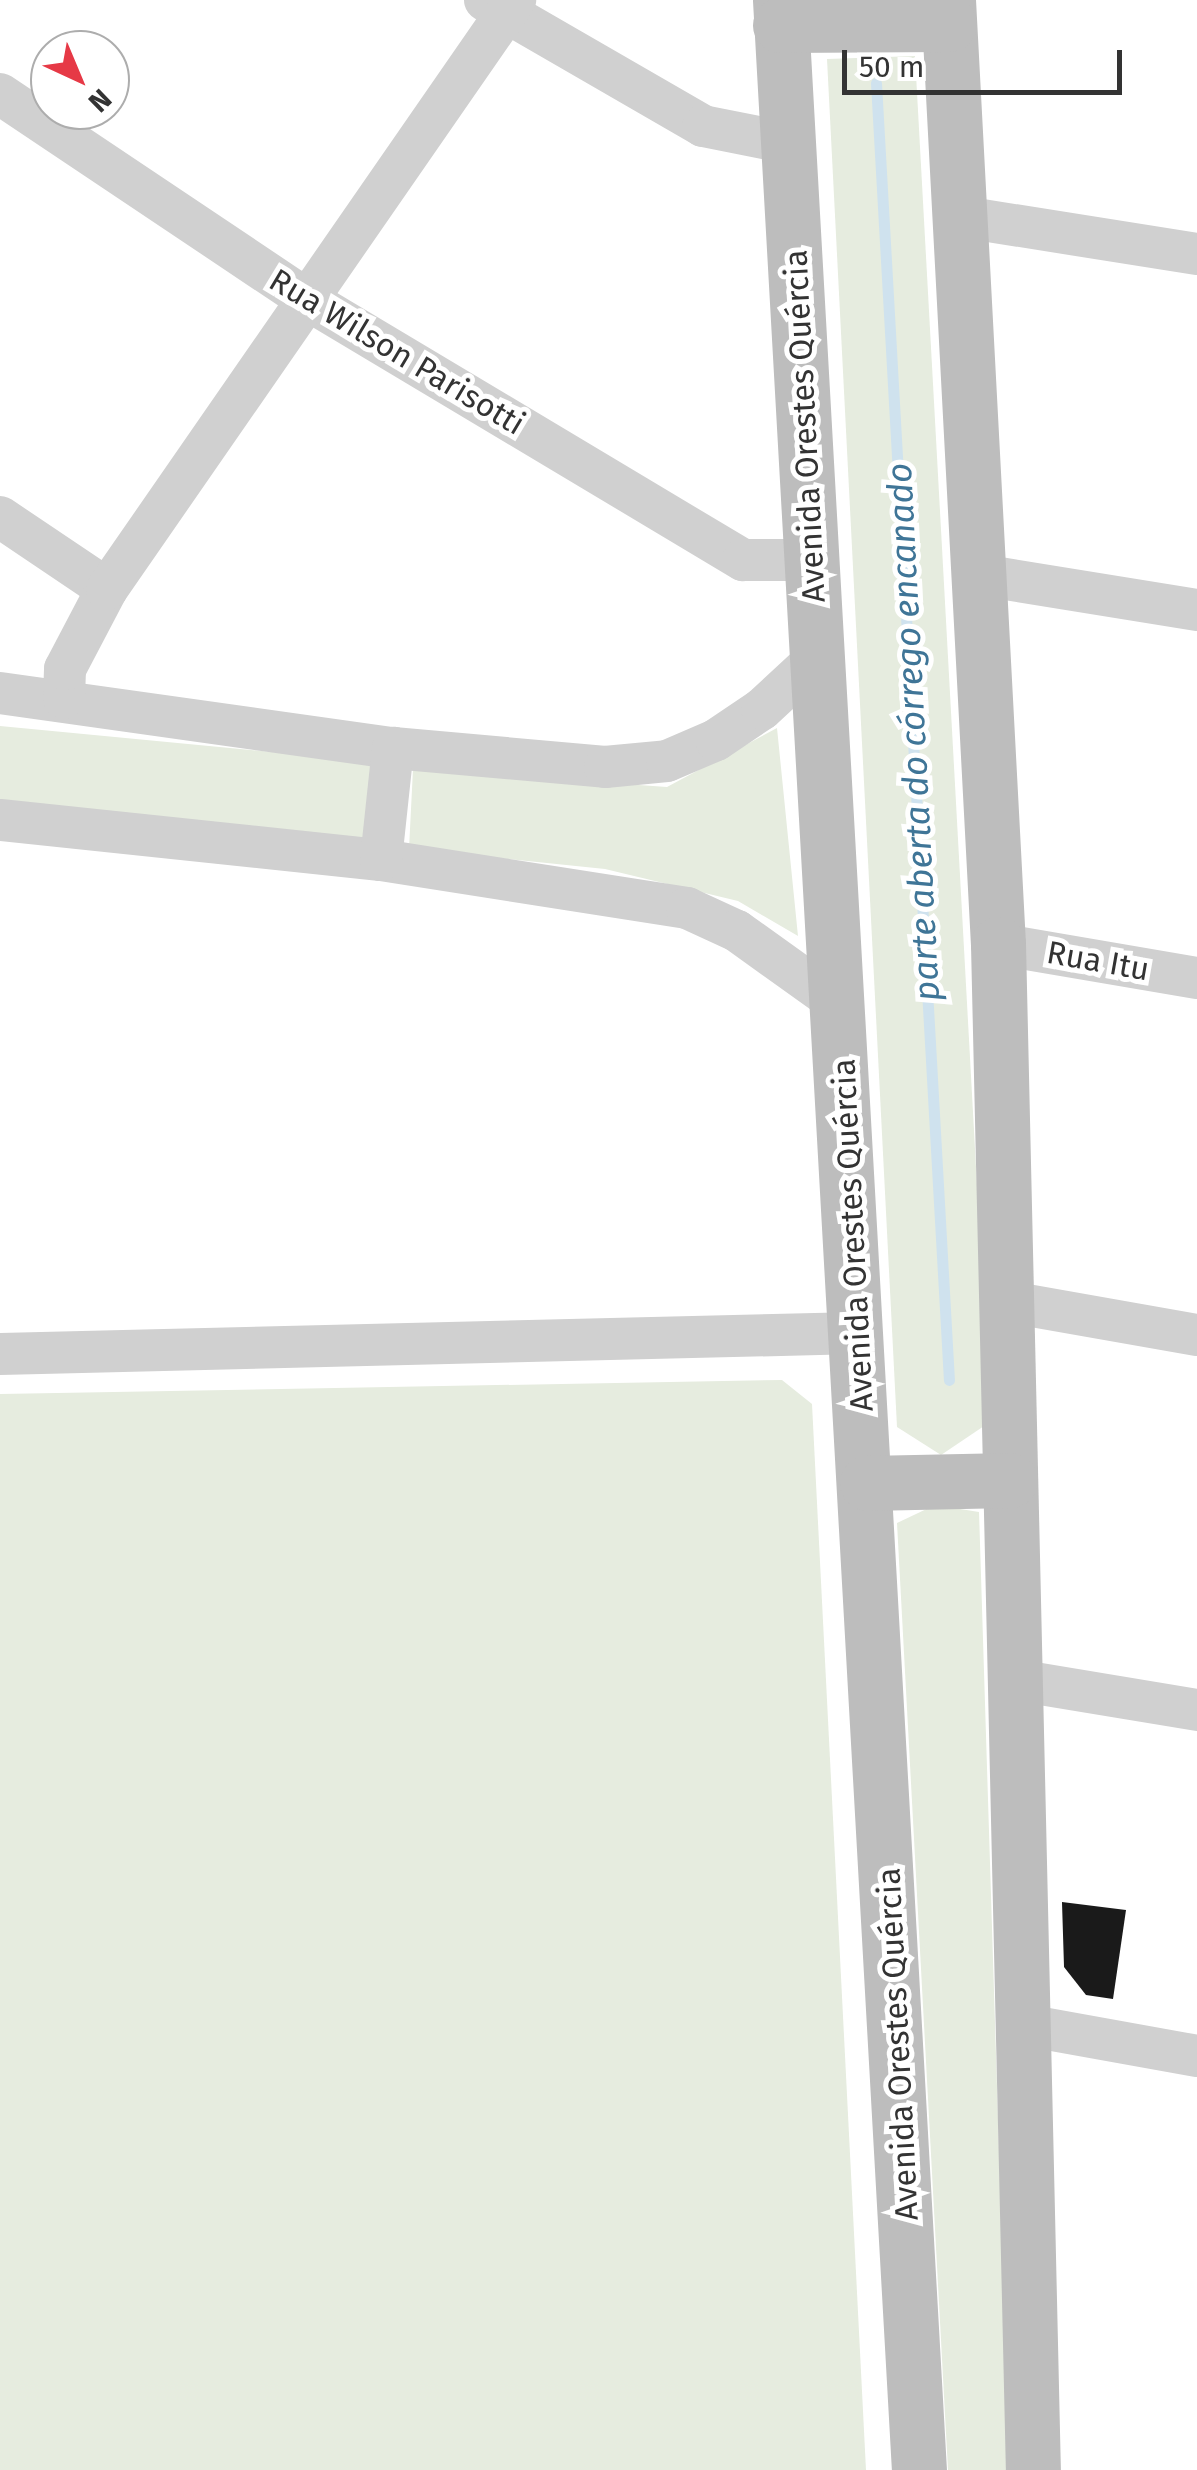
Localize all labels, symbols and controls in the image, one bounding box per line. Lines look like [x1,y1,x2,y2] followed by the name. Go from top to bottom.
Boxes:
[30,30,130,130] north arrow
[847,30,1127,92] scale bar
[859,49,924,85] text: 50 m
[82,82,118,119] text: N
[777,249,833,603] street label: Avenida Orestes Quércia
[262,261,532,443] street label: Rua Wilson Parisotti
[878,462,948,1002] water label: parte aberta do córrego encanado
[1044,933,1152,989] street label: Rua Itu
[825,1058,881,1412] street label: Avenida Orestes Quércia
[870,1867,926,2221] street label: Avenida Orestes Quércia

